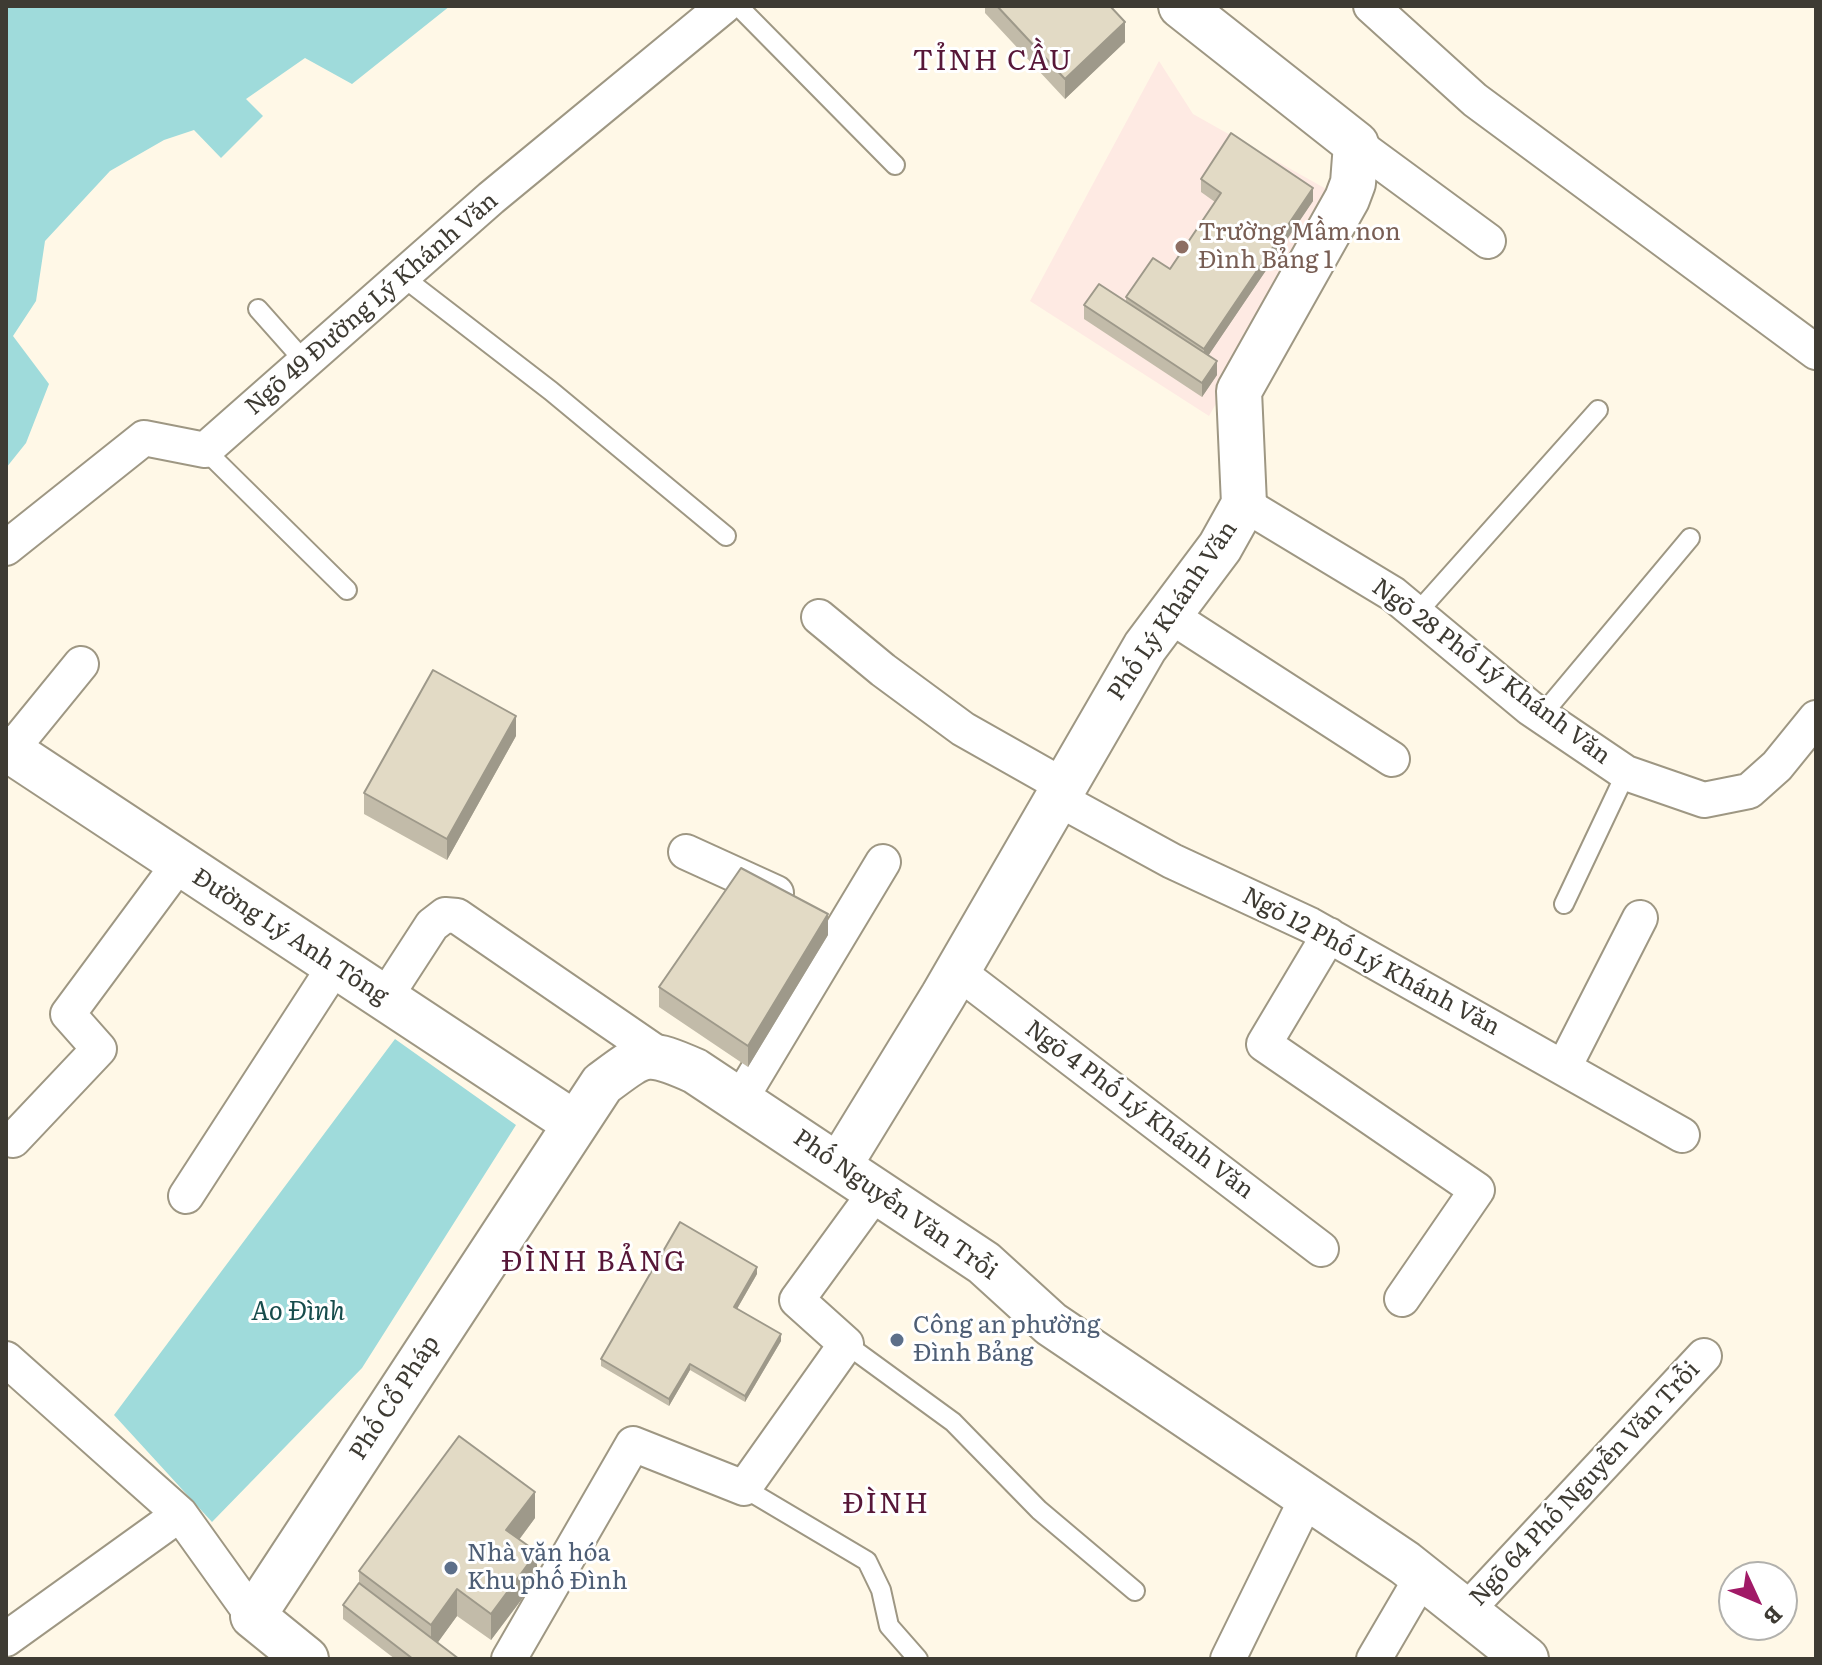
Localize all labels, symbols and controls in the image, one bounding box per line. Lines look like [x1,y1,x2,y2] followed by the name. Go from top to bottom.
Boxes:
[912,45,1074,79] district label: TỈNH CẦU
[240,187,504,421] street label: Ngõ 49 Đường Lý Khánh Văn
[1198,219,1401,275] place label: Trường Mầm non Đình Bảng 1
[1173,238,1191,256] marker: Trường Mầm non Đình Bảng 1
[1102,516,1244,706] street label: Phố Lý Khánh Văn
[1366,573,1616,771] street label: Ngõ 28 Phố Lý Khánh Văn
[187,863,393,1011] street label: Đường Lý Anh Tông
[1237,882,1505,1042] street label: Ngõ 12 Phố Lý Khánh Văn
[1019,1015,1259,1205] street label: Ngõ 4 Phố Lý Khánh Văn
[787,1124,1003,1286] street label: Phố Nguyễn Văn Trỗi
[501,1246,687,1280] district label: ĐÌNH BẢNG
[251,1296,345,1328] water label: Ao Đình
[913,1312,1100,1368] place label: Công an phường Đình Bảng
[344,1330,446,1466] street label: Phố Cổ Pháp
[888,1331,906,1349] marker: Công an phường Đình Bảng
[1464,1356,1706,1612] street label: Ngõ 64 Phố Nguyễn Văn Trỗi
[842,1488,930,1522] district label: ĐÌNH
[467,1540,628,1596] place label: Nhà văn hóa Khu phố Đình
[442,1559,460,1577] marker: Nhà văn hóa Khu phố Đình
[1718,1561,1798,1641] north arrow
[1757,1600,1791,1634] text: B

